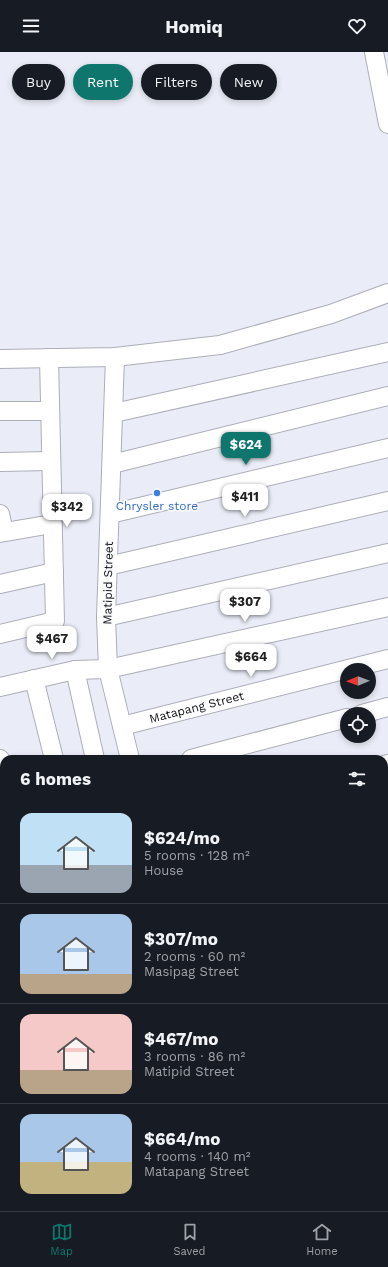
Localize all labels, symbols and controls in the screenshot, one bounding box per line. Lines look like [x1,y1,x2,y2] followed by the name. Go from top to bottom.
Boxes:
[20,15,42,37] icon: menu
[346,15,368,37] icon: heart
[165,16,223,37] text: Homiq
[12,64,65,100] chip: Buy
[73,64,133,100] chip: Rent
[141,64,212,100] chip: Filters
[220,64,277,100] chip: New
[222,432,270,466] pin: $624
[230,437,262,452] text: $624
[221,484,269,518] pin: $411
[152,488,162,498] marker: Chrysler store
[231,489,259,504] text: $411
[43,494,91,528] pin: $342
[51,499,83,514] text: $342
[116,499,198,513] place label: Chrysler store
[100,541,116,625] street label: Matipid Street
[221,589,269,623] pin: $307
[229,594,261,609] text: $307
[28,626,76,660] pin: $467
[36,631,68,646] text: $467
[227,644,275,678] pin: $664
[235,649,267,664] text: $664
[340,663,376,699] north arrow
[340,663,376,743] map controls
[148,689,245,726] street label: Matapang Street
[340,707,376,743] button: locate
[346,768,368,790] icon: filters
[20,769,91,789] text: 6 homes
[144,828,220,848] text: $624/mo
[52,829,100,877] icon: home
[144,848,250,863] text: 5 rooms · 128 m²
[144,863,184,878] text: House
[144,929,218,949] text: $307/mo
[52,930,100,978] icon: home
[144,949,245,964] text: 2 rooms · 60 m²
[144,964,239,979] text: Masipag Street
[144,1029,218,1049] text: $467/mo
[52,1030,100,1078] icon: home
[144,1049,245,1064] text: 3 rooms · 86 m²
[144,1064,234,1079] text: Matipid Street
[144,1129,220,1149] text: $664/mo
[52,1130,100,1178] icon: home
[144,1149,251,1164] text: 4 rooms · 140 m²
[144,1164,249,1179] text: Matapang Street
[50,1221,73,1258] tab: Map
[174,1221,205,1258] tab: Saved
[306,1221,338,1258] tab: Home

